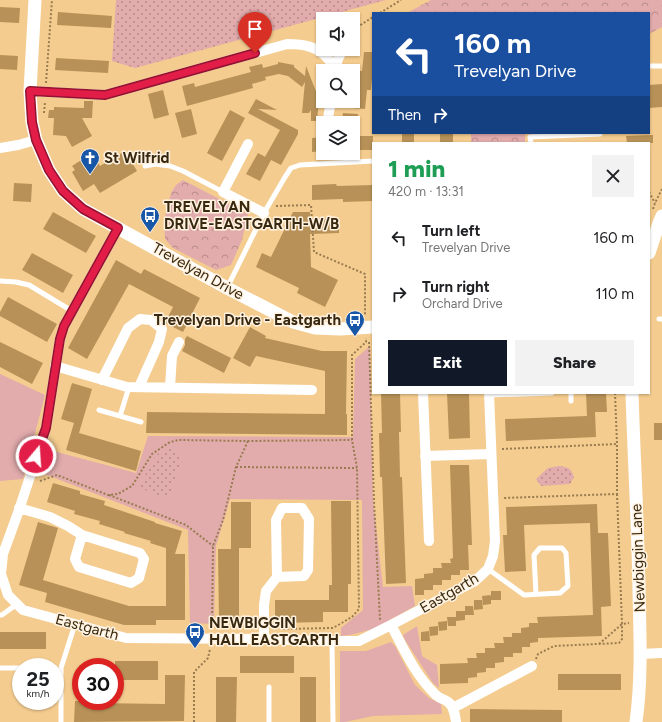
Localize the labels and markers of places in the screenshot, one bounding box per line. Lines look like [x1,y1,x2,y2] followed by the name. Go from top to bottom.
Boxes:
[238,12,272,53] pin
[79,147,101,175] church icon: St Wilfrid
[104,149,170,167] place label: St Wilfrid
[164,198,339,233] place label: TREVELYAN DRIVE-EASTGARTH-W/B
[139,205,161,233] bus stop icon: TREVELYAN DRIVE-EASTGARTH-W/B
[344,309,366,337] bus stop icon: Trevelyan Drive - Eastgarth
[154,311,341,329] place label: Trevelyan Drive - Eastgarth
[209,614,339,649] place label: NEWBIGGIN HALL EASTGARTH
[184,621,206,649] bus stop icon: NEWBIGGIN HALL EASTGARTH

